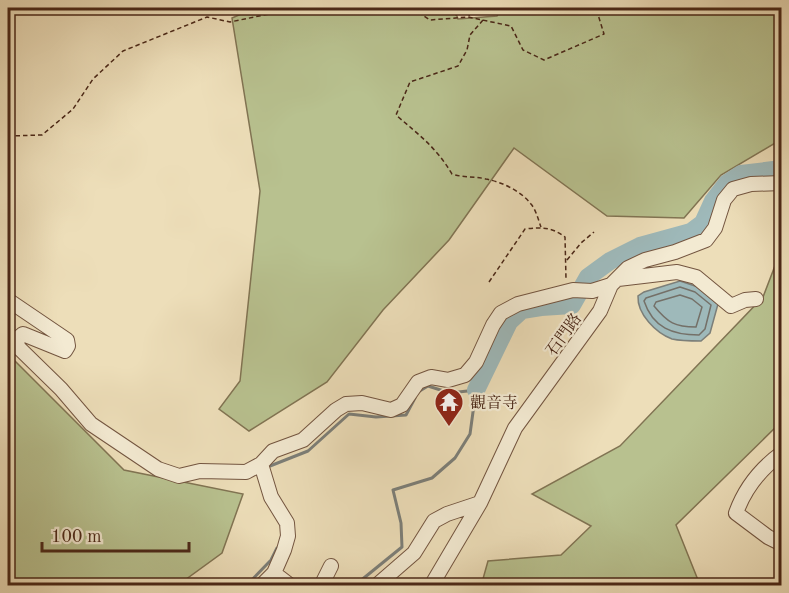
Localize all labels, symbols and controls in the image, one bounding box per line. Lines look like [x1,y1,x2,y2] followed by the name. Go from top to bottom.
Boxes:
[542,310,585,359] street label: 石門路
[433,386,465,428] temple icon: 觀音寺
[470,394,518,412] place label: 觀音寺
[42,515,189,553] scale bar
[51,528,102,546] text: 100 m

